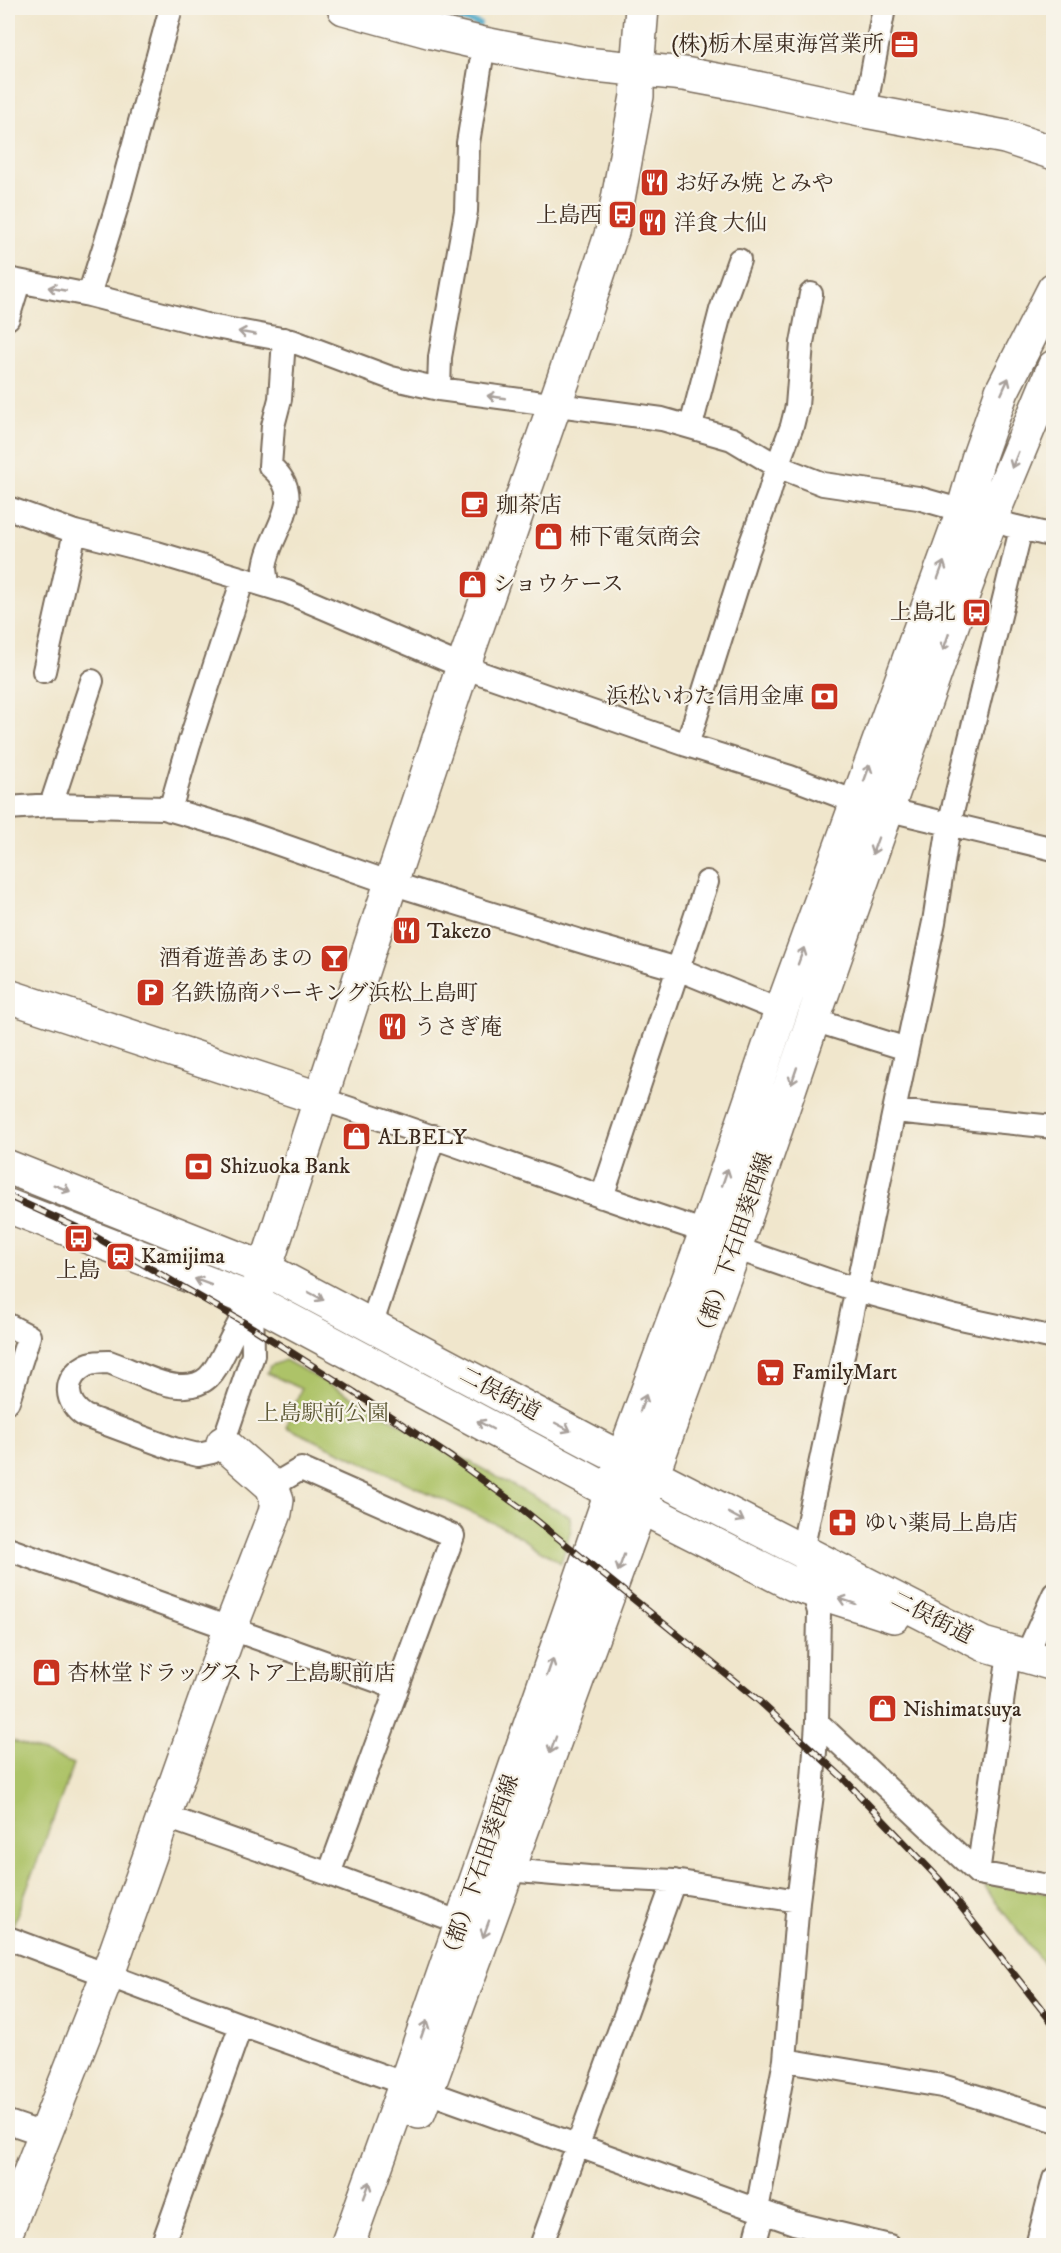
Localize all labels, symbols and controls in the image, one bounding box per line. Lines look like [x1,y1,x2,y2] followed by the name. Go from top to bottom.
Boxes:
[889,28,921,60] office icon: (株)栃木屋東海営業所
[671,31,884,58] place label: (株)栃木屋東海営業所
[638,167,670,199] restaurant icon: お好み焼 とみや
[675,170,834,197] place label: お好み焼 とみや
[607,199,639,231] bus stop icon: 上島西
[536,202,602,229] place label: 上島西
[637,207,669,239] restaurant icon: 洋食 大仙
[674,210,767,237] place label: 洋食 大仙
[48,283,67,294] one-way arrow
[238,327,257,338] one-way arrow
[999,377,1011,395] one-way arrow
[486,392,506,403] one-way arrow
[1009,450,1020,468] one-way arrow
[459,489,491,521] cafe icon: 珈茶店
[496,492,562,519] place label: 珈茶店
[532,521,564,553] shop icon: 柿下電気商会
[569,524,701,551] place label: 柿下電気商会
[937,561,948,580] one-way arrow
[456,568,488,600] shop icon: ショウケース
[493,571,623,598] place label: ショウケース
[961,596,993,628] bus stop icon: 上島北
[890,599,956,626] place label: 上島北
[940,632,951,651] one-way arrow
[809,680,841,712] bank icon: 浜松いわた信用金庫
[606,683,804,710] place label: 浜松いわた信用金庫
[862,764,873,782] one-way arrow
[868,836,879,855] one-way arrow
[390,915,422,947] restaurant icon: Takezo
[427,918,491,945] place label: Takezo
[318,942,350,974] bar icon: 酒肴遊善あまの
[159,945,313,972] place label: 酒肴遊善あまの
[796,947,807,966] one-way arrow
[134,977,166,1009] parking icon: 名鉄協商パーキング浜松上島町
[171,980,478,1007] place label: 名鉄協商パーキング浜松上島町
[377,1011,409,1043] restaurant icon: うさぎ庵
[414,1014,502,1041] place label: うさぎ庵
[787,1066,798,1085] one-way arrow
[341,1121,373,1153] shop icon: ALBELY
[378,1124,468,1151] place label: ALBELY
[689,1149,779,1345] street label: （都）下石田葵西線
[183,1150,215,1182] bank icon: Shizuoka Bank
[220,1153,350,1180] place label: Shizuoka Bank
[720,1168,731,1187] one-way arrow
[52,1184,71,1195] one-way arrow
[62,1222,94,1254] bus stop icon: 上島
[104,1240,136,1272] station icon: Kamijima
[141,1243,225,1270] place label: Kamijima
[56,1257,100,1284] place label: 上島
[194,1275,213,1286] one-way arrow
[307,1291,325,1302] one-way arrow
[755,1356,787,1388] supermarket icon: FamilyMart
[792,1359,897,1386] place label: FamilyMart
[455,1361,545,1427] street label: 二俣街道
[639,1394,650,1413] one-way arrow
[257,1400,389,1427] park label: 上島駅前公園
[477,1419,494,1431] one-way arrow
[554,1421,571,1433] one-way arrow
[827,1507,859,1539] pharmacy icon: ゆい薬局上島店
[864,1510,1018,1537] place label: ゆい薬局上島店
[727,1511,745,1523] one-way arrow
[615,1553,626,1572] one-way arrow
[887,1586,977,1650] street label: 二俣街道
[838,1595,857,1606] one-way arrow
[30,1657,62,1689] shop icon: 杏林堂ドラッグストア上島駅前店
[546,1658,557,1677] one-way arrow
[67,1660,396,1687] place label: 杏林堂ドラッグストア上島駅前店
[866,1693,898,1725] shop icon: Nishimatsuya
[903,1696,1022,1723] place label: Nishimatsuya
[547,1736,558,1754] one-way arrow
[435,1771,525,1967] street label: （都）下石田葵西線
[480,1919,491,1937] one-way arrow
[420,2021,431,2039] one-way arrow
[362,2182,373,2200] one-way arrow

